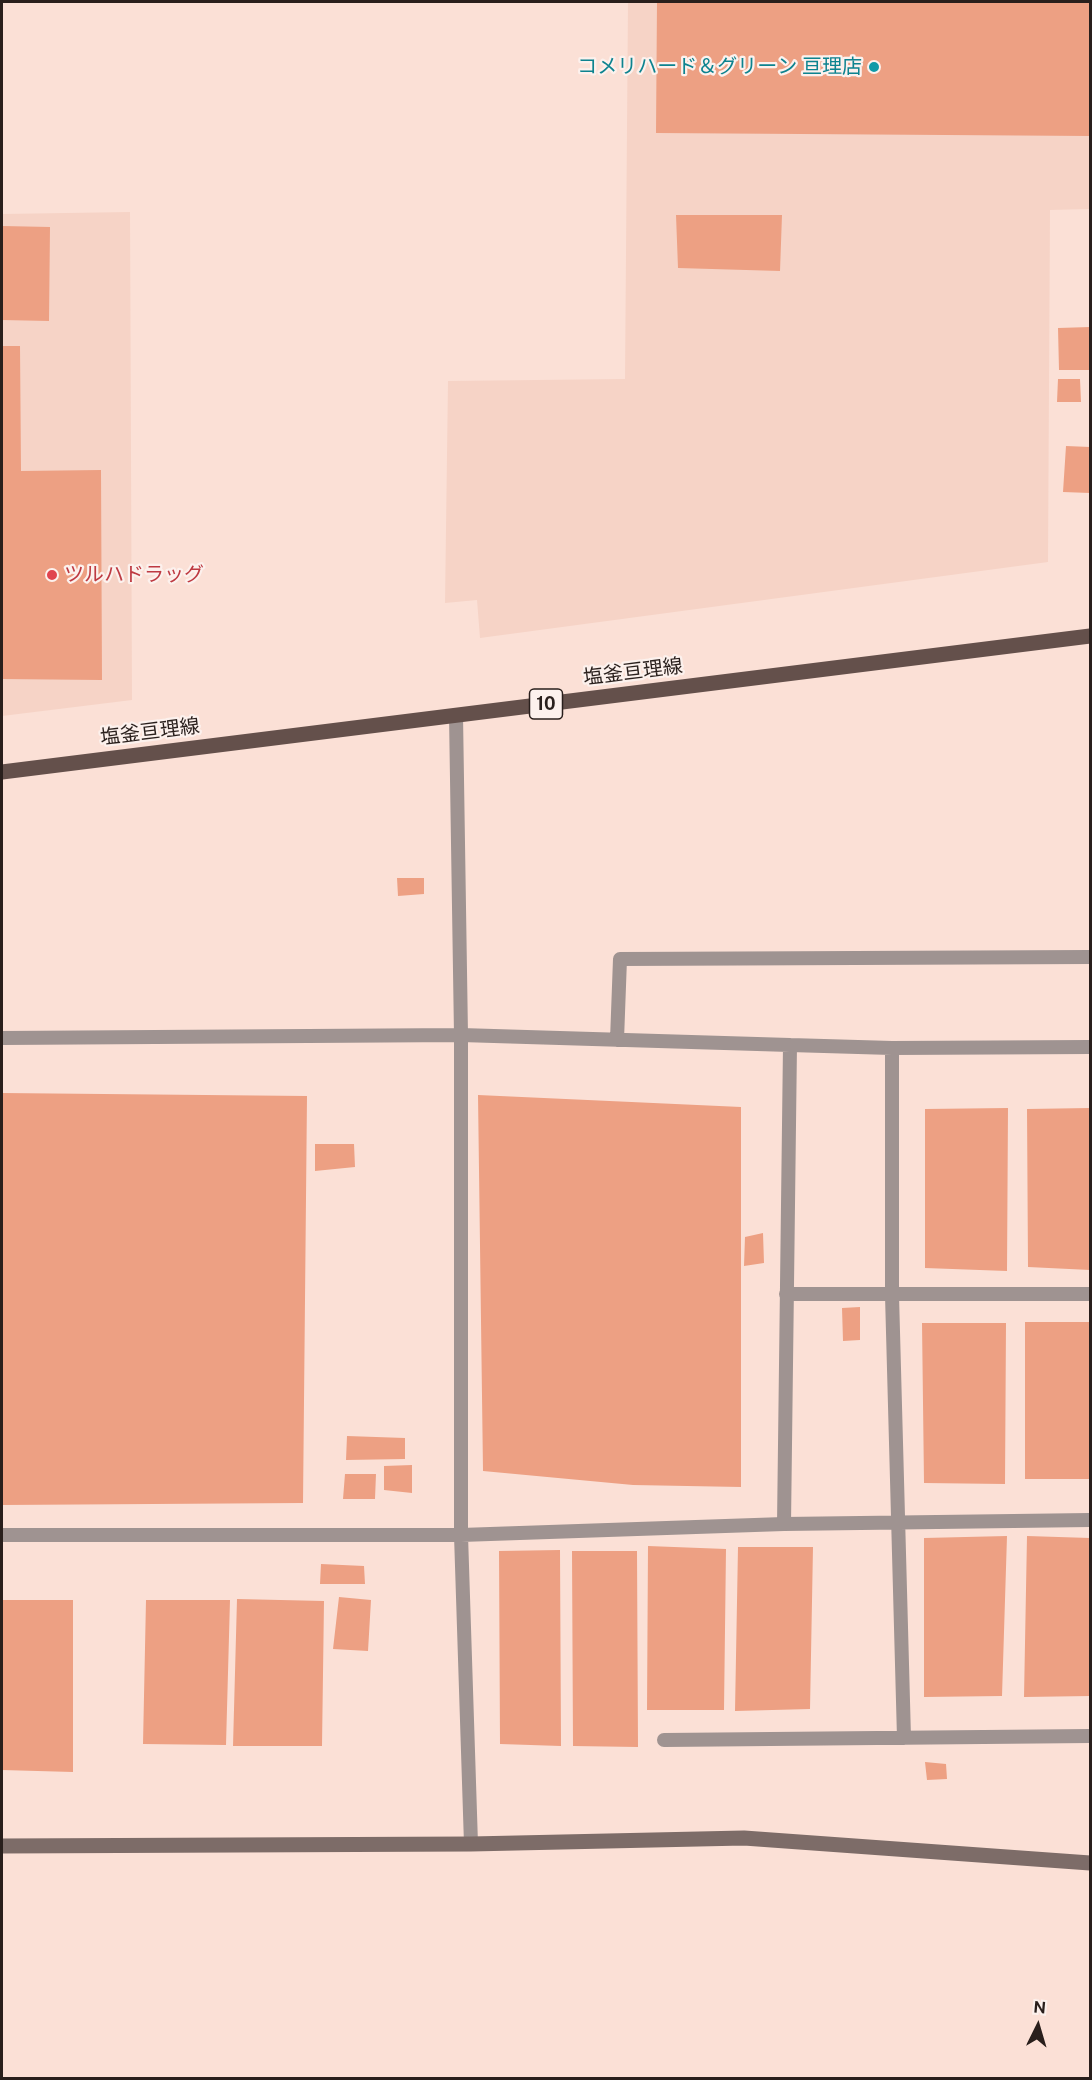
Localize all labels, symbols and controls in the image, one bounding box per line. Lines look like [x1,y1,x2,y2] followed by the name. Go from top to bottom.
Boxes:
[577,55,862,79] place label: コメリハード＆グリーン 亘理店
[867,60,881,74] marker: コメリハード＆グリーン 亘理店
[64,563,204,587] place label: ツルハドラッグ
[45,568,59,582] marker: ツルハドラッグ
[582,654,684,690] street label: 塩釜亘理線
[530,689,562,719] road number: 10
[99,714,201,750] street label: 塩釜亘理線
[1008,1996,1068,2056] north arrow
[1033,1998,1047,2018] text: N

